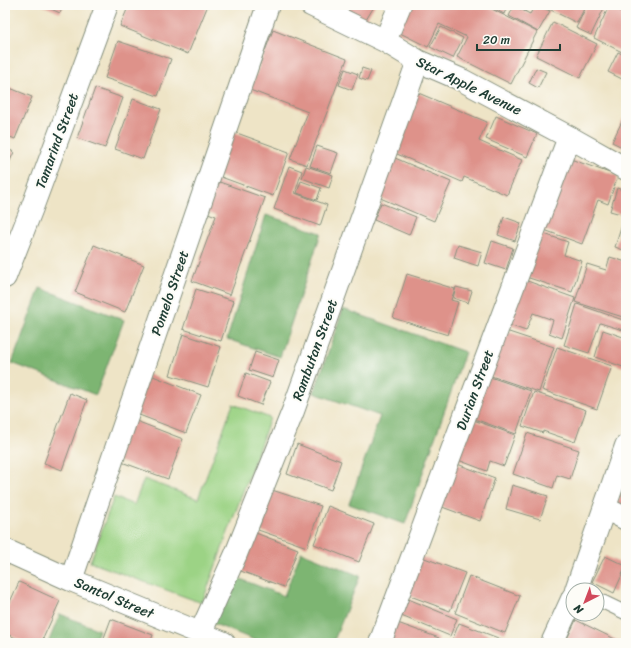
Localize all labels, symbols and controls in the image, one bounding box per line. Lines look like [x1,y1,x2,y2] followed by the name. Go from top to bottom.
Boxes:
[477,26,560,52] scale bar
[483,29,510,51] text: 20 m
[412,50,526,122] street label: Star Apple Avenue
[28,89,86,193] street label: Tamarind Street
[144,247,196,339] street label: Pomelo Street
[285,296,345,404] street label: Rambutan Street
[449,346,501,434] street label: Durian Street
[70,570,159,627] street label: Santol Street
[565,582,605,622] north arrow
[569,599,589,619] text: N

